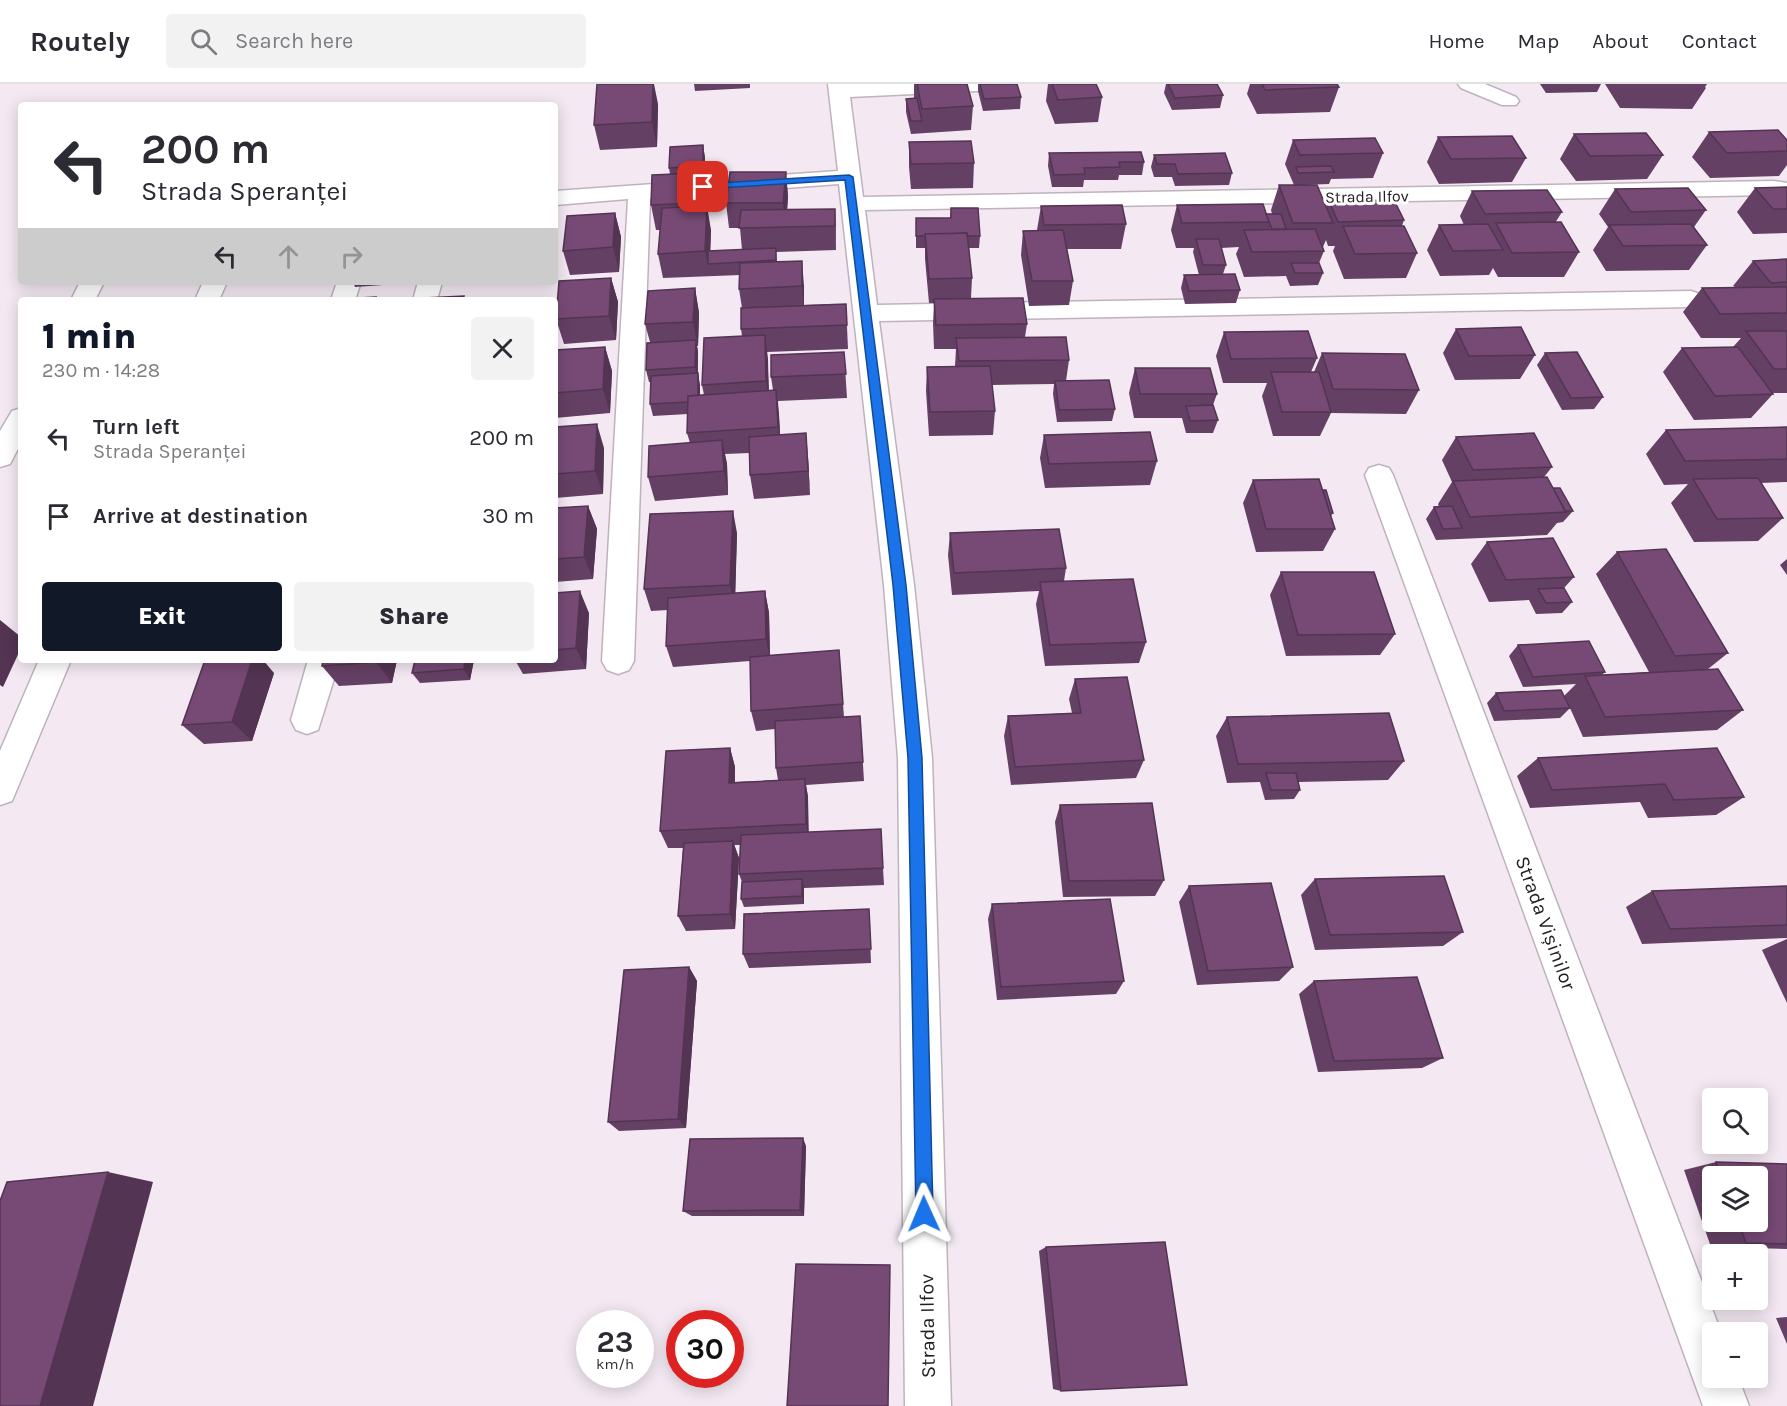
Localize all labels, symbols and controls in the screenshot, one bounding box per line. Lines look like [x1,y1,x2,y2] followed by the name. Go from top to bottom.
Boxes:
[166,14,586,68] search box
[30,25,130,58] text: Routely
[187,25,220,58] icon: search
[235,28,353,54] text: Search here
[1429,29,1485,53] text: Home
[1518,29,1559,53] text: Map
[1592,29,1649,53] text: About
[1682,29,1757,53] text: Contact
[141,124,270,174] text: 200 m
[42,126,120,204] icon: left
[677,161,728,212] pin
[686,170,719,203] icon: arrive
[141,175,348,207] text: Strada Speranței
[1325,186,1409,207] street label: Strada Ilfov
[209,240,242,273] icon: left
[272,240,305,273] icon: ahead
[335,240,368,273] icon: right
[42,315,136,357] text: 1 min
[471,317,534,380] button: close
[42,359,160,382] text: 230 m · 14:28
[93,414,180,440] text: Turn left
[42,422,75,455] icon: left
[469,425,534,451] text: 200 m
[93,440,247,463] text: Strada Speranței
[42,500,75,533] icon: arrive
[93,503,308,529] text: Arrive at destination
[482,503,534,529] text: 30 m
[42,582,282,651] button: Exit
[294,582,534,651] button: Share
[1511,853,1581,994] street label: Strada Vișinilor
[1702,1088,1768,1388] map controls
[1702,1088,1768,1154] button: search
[1702,1166,1768,1232] button: layers
[892,1182,956,1246] position arrow
[1702,1244,1768,1310] button: +
[915,1274,940,1378] street label: Strada Ilfov
[666,1310,744,1388] speed limit sign: 30
[1702,1322,1768,1388] button: −
[597,1324,633,1360] text: 23
[596,1355,634,1373] text: km/h

